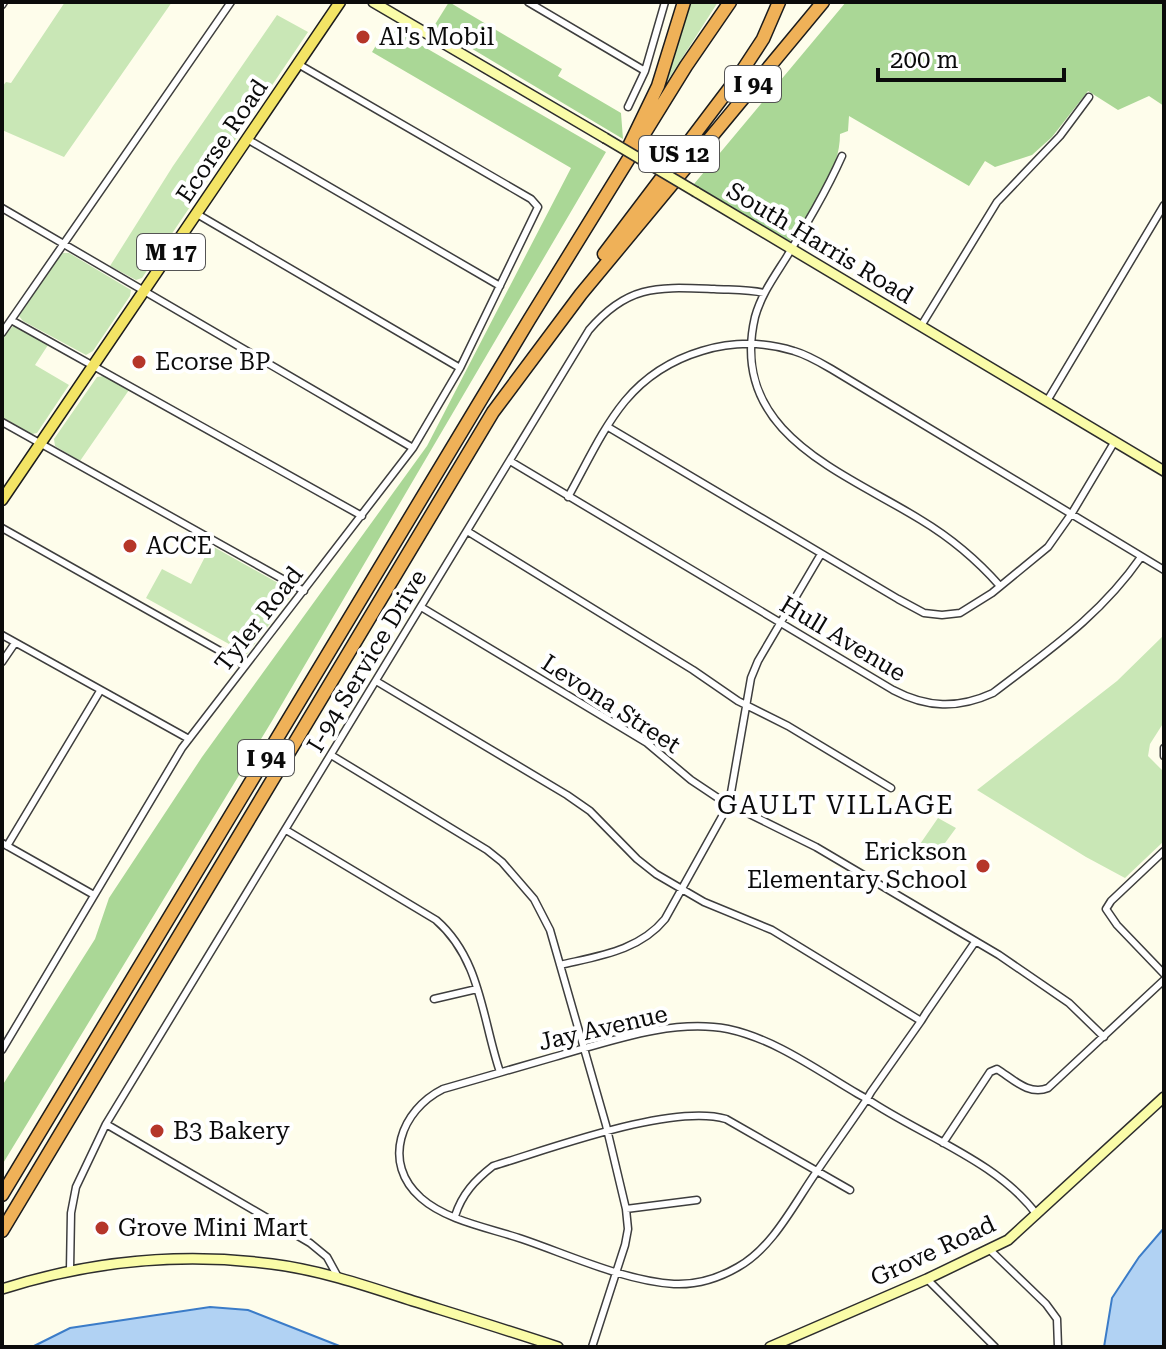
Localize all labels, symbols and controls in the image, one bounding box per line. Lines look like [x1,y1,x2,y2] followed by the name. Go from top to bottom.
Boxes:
[379,23,494,51] place label: Al's Mobil
[354,28,372,46] marker: Al's Mobil
[878,32,1064,82] scale bar
[890,46,958,74] text: 200 m
[725,66,781,102] road number: I 94
[170,74,274,208] street label: Ecorse Road
[639,136,719,172] road number: US 12
[722,176,918,310] street label: South Harris Road
[137,234,205,270] road number: M 17
[155,348,271,376] place label: Ecorse BP
[130,353,148,371] marker: Ecorse BP
[146,532,212,560] place label: ACCE
[121,537,139,555] marker: ACCE
[209,561,309,677] street label: Tyler Road
[301,565,433,757] street label: I-94 Service Drive
[775,590,911,688] street label: Hull Avenue
[537,649,686,759] street label: Levona Street
[238,740,294,776] road number: I 94
[717,790,955,820] district label: GAULT VILLAGE
[747,838,967,894] place label: Erickson Elementary School
[974,857,992,875] marker: Erickson Elementary School
[536,1000,670,1056] street label: Jay Avenue
[173,1117,291,1145] place label: B3 Bakery
[148,1122,166,1140] marker: B3 Bakery
[866,1210,1000,1292] street label: Grove Road
[118,1214,308,1242] place label: Grove Mini Mart
[93,1219,111,1237] marker: Grove Mini Mart

